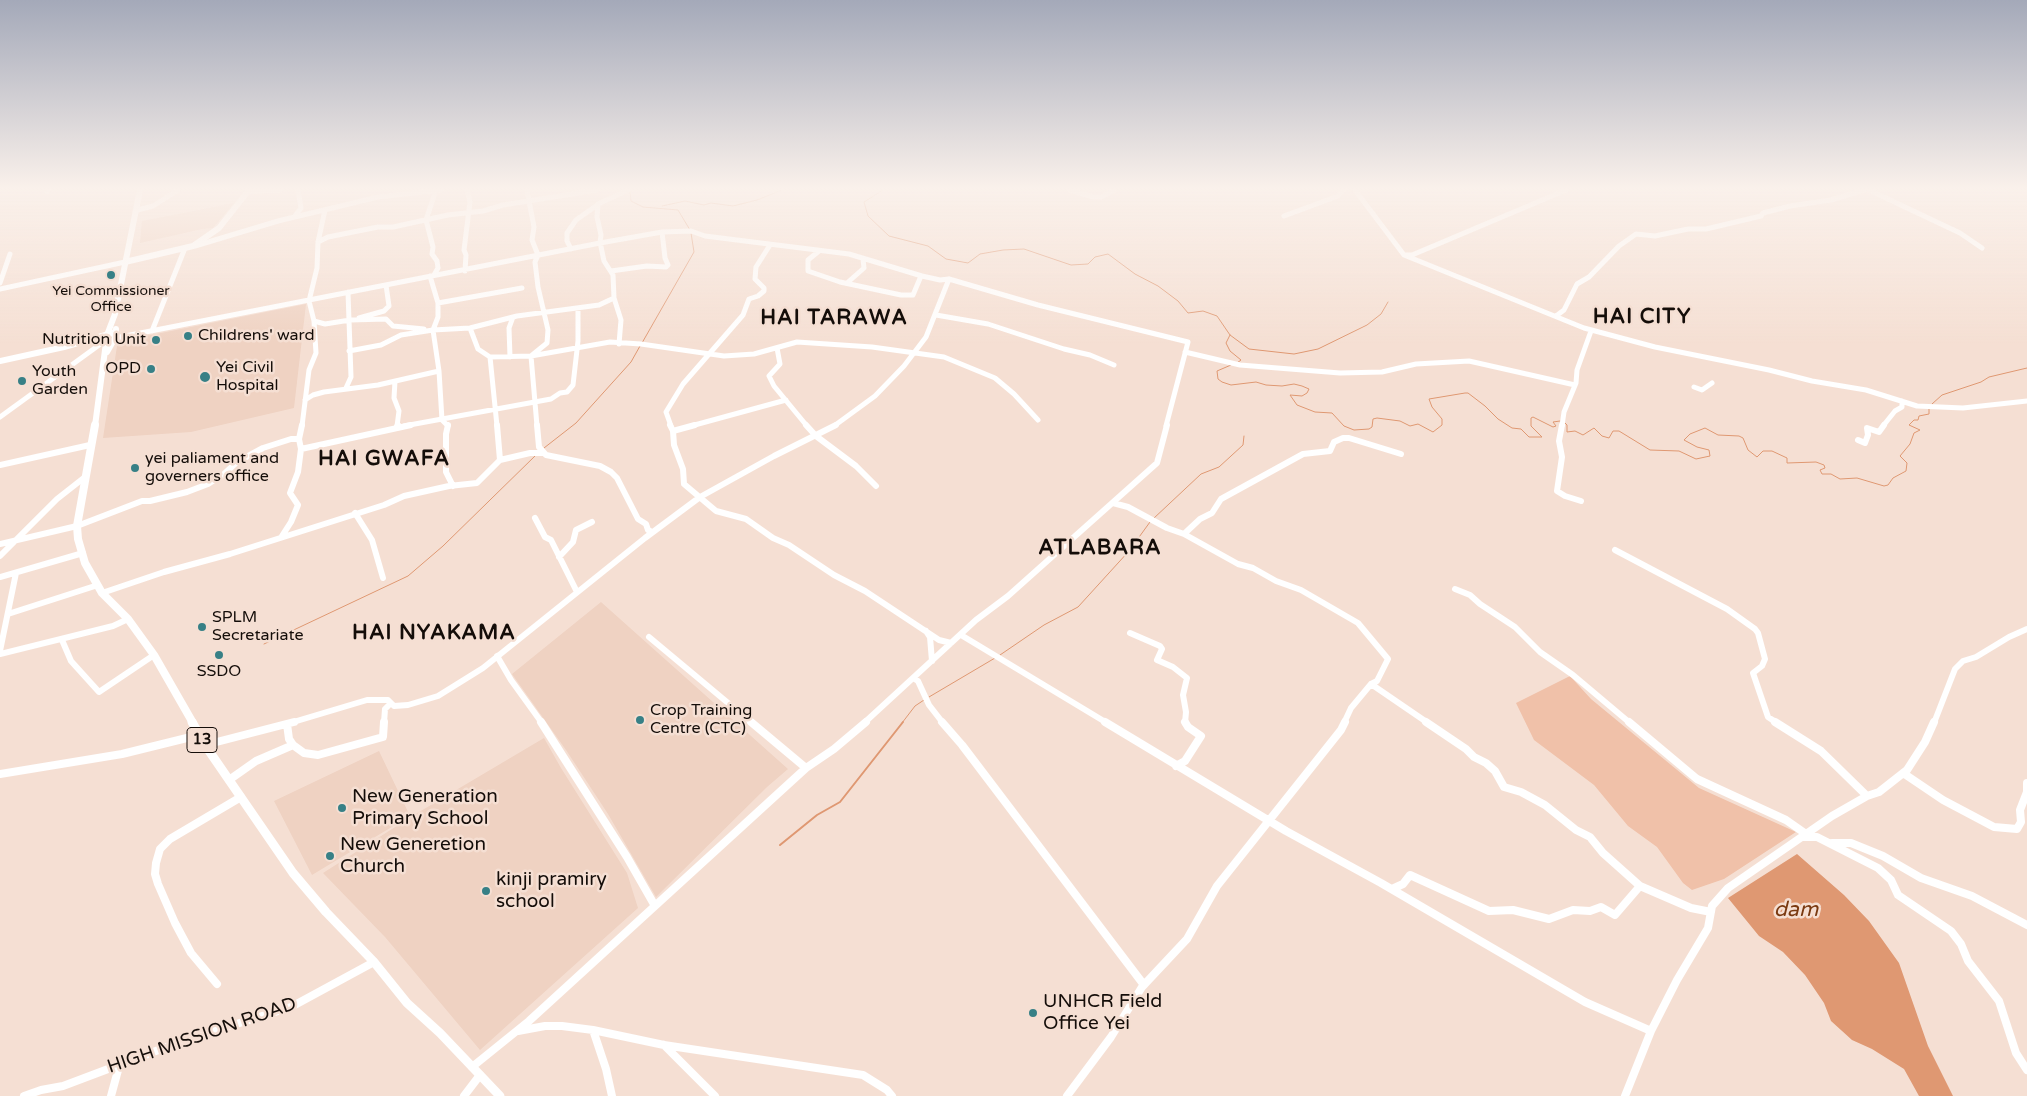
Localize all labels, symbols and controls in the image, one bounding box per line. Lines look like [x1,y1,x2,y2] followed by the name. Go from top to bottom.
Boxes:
[105,269,117,281] marker: Yei Commissioner Office
[52,283,170,316] place label: Yei Commissioner Office
[1592,304,1692,330] district label: HAI CITY
[759,305,909,331] district label: HAI TARAWA
[198,326,315,346] place label: Childrens' ward
[42,330,146,350] place label: Nutrition Unit
[182,330,194,342] marker: Childrens' ward
[150,334,162,346] marker: Nutrition Unit
[216,358,278,396] place label: Yei Civil Hospital
[105,359,141,379] place label: OPD
[32,362,88,400] place label: Youth Garden
[145,363,157,375] marker: OPD
[198,370,212,384] marker: Yei Civil Hospital
[16,375,28,387] marker: Youth Garden
[317,446,451,472] district label: HAI GWAFA
[145,449,279,487] place label: yei paliament and governers office
[129,462,141,474] marker: yei paliament and governers office
[1037,535,1163,561] district label: ATLABARA
[212,608,303,646] place label: SPLM Secretariate
[351,620,517,646] district label: HAI NYAKAMA
[196,621,208,633] marker: SPLM Secretariate
[213,649,225,661] marker: SSDO
[197,662,241,682] place label: SSDO
[650,701,752,739] place label: Crop Training Centre (CTC)
[634,714,646,726] marker: Crop Training Centre (CTC)
[187,728,217,752] road number: 13
[352,786,498,830] place label: New Generation Primary School
[336,802,348,814] marker: New Generation Primary School
[340,834,486,878] place label: New Generetion Church
[324,850,336,862] marker: New Generetion Church
[496,869,607,913] place label: kinji pramiry school
[480,885,492,897] marker: kinji pramiry school
[1774,897,1818,923] water label: dam
[1043,991,1162,1035] place label: UNHCR Field Office Yei
[104,993,300,1079] street label: HIGH MISSION ROAD
[1027,1007,1039,1019] marker: UNHCR Field Office Yei

